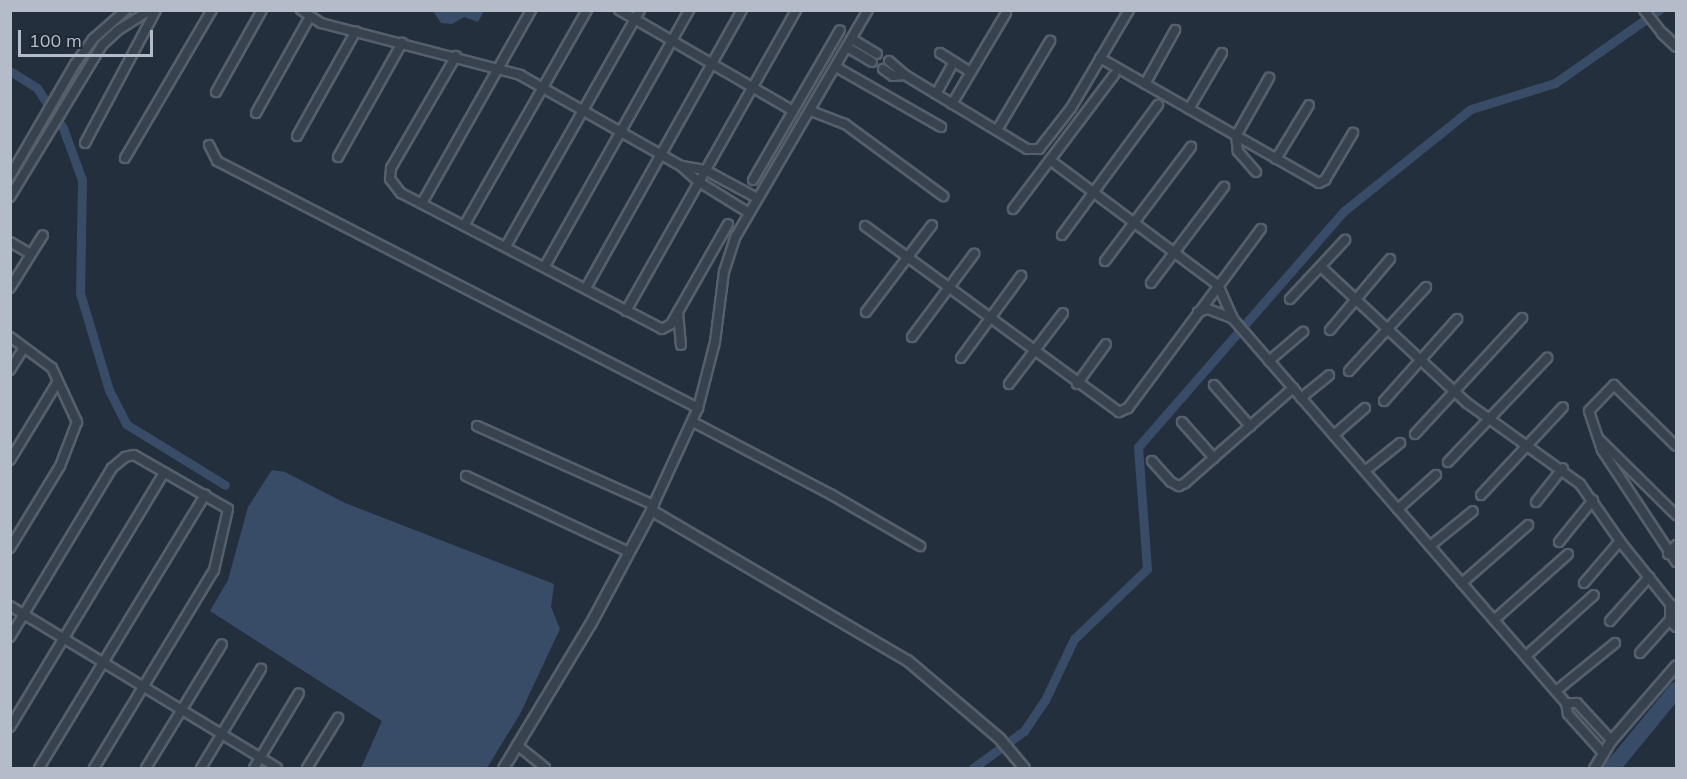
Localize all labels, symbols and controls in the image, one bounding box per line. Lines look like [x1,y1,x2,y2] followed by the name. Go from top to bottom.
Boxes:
[21,18,156,56] scale bar
[29,29,82,52] text: 100 m

